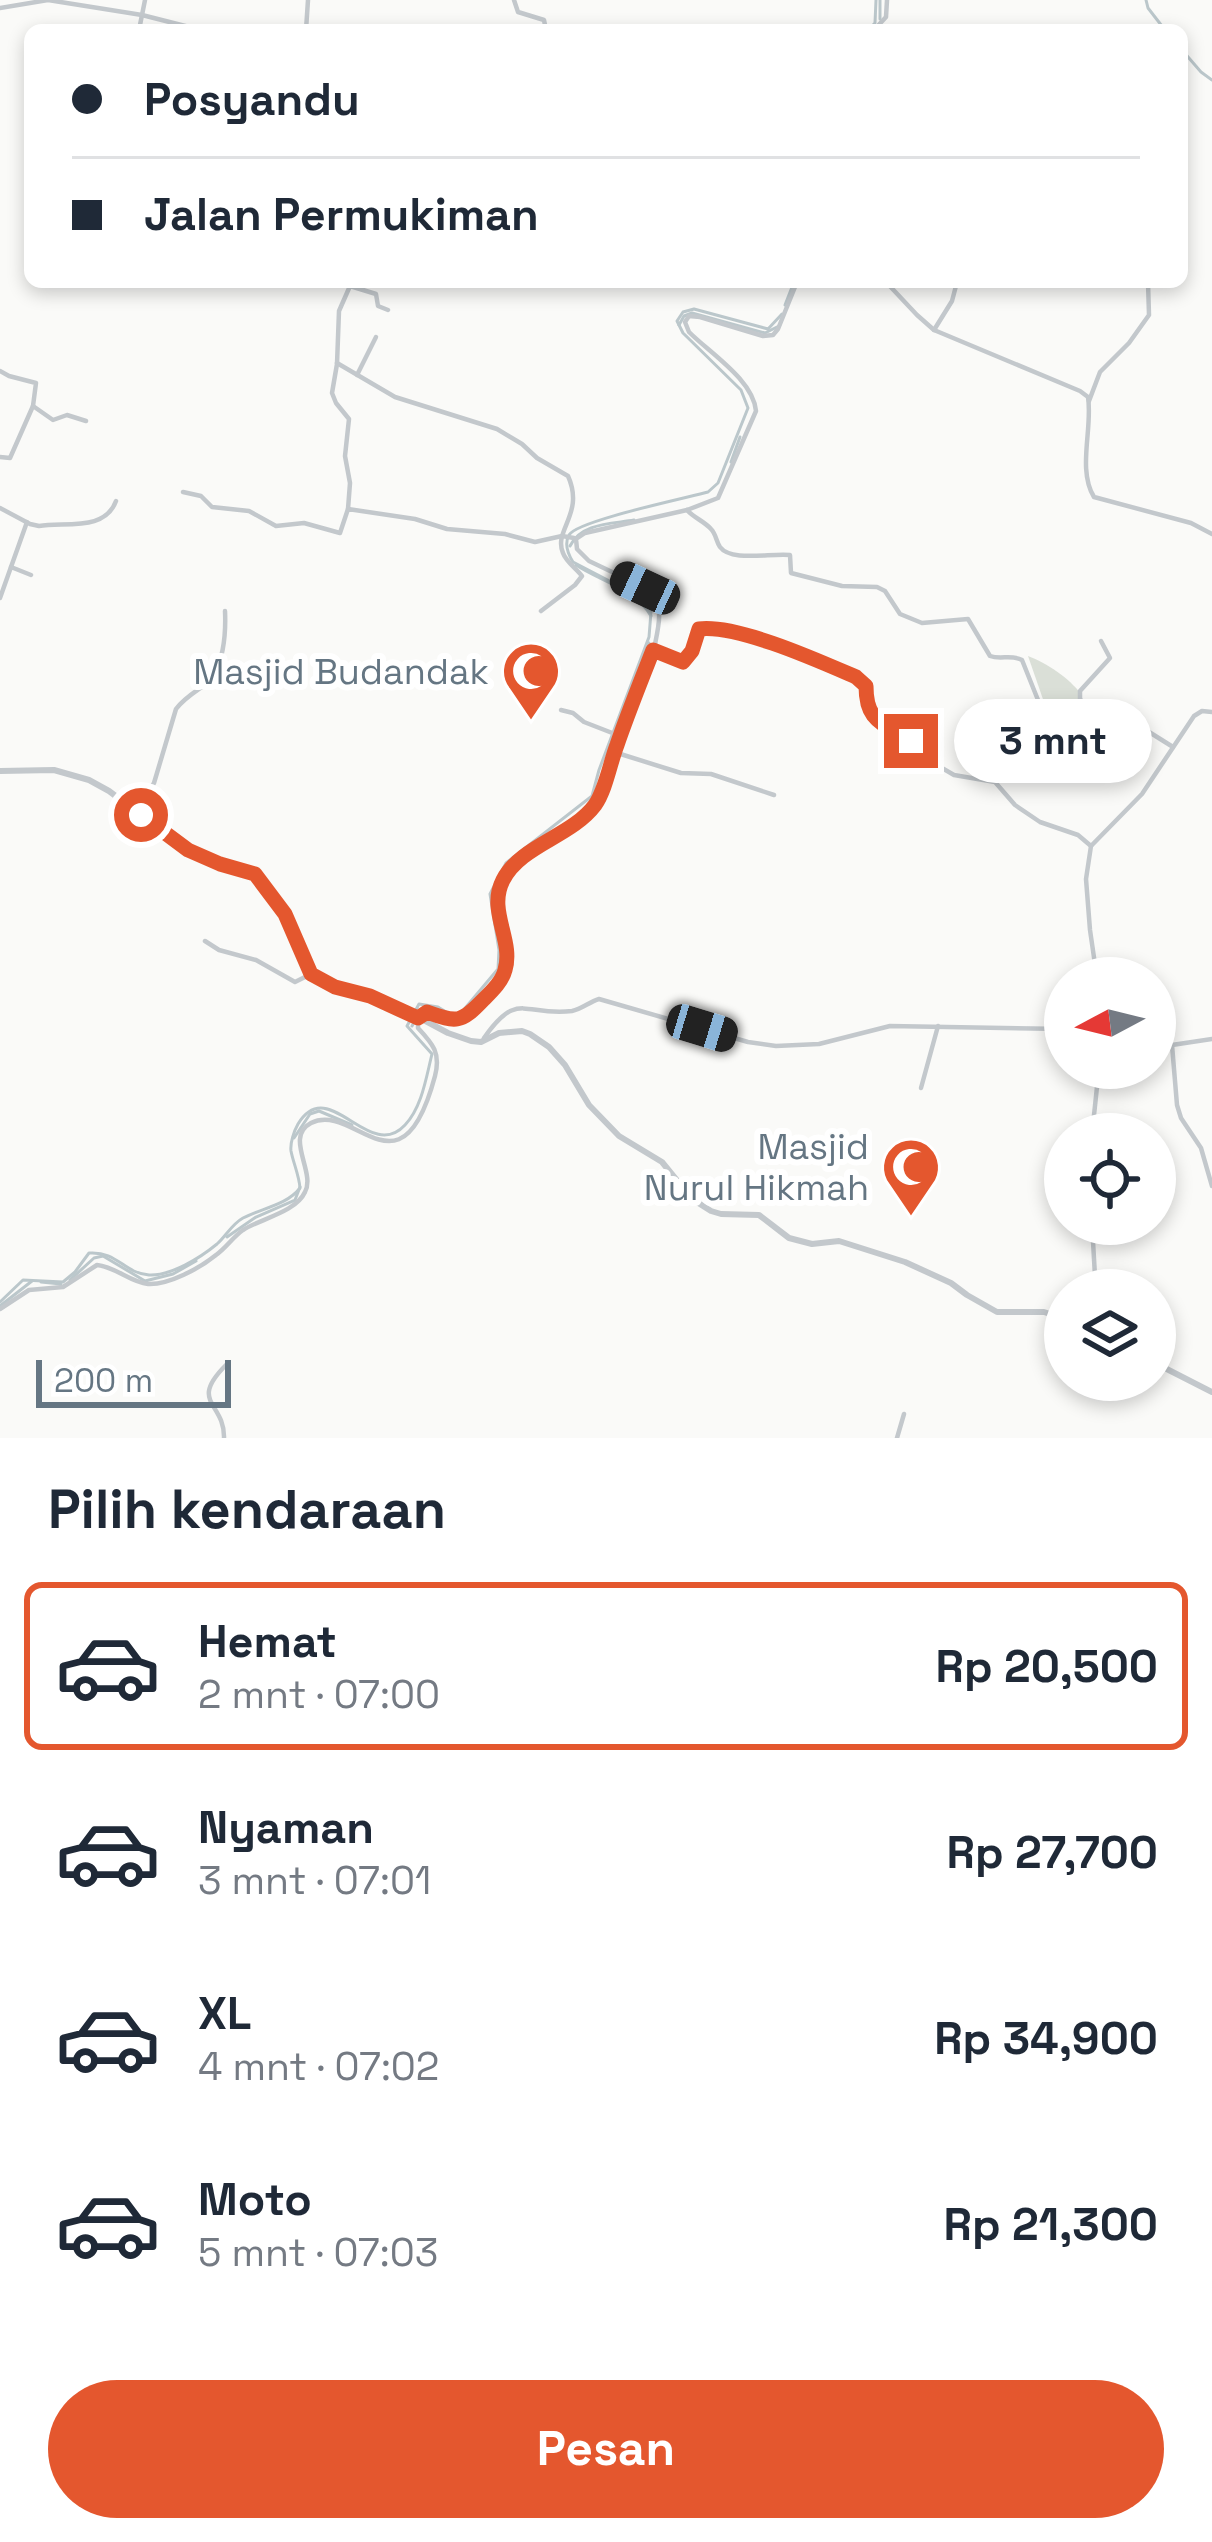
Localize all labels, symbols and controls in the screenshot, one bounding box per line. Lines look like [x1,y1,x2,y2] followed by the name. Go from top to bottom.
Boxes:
[144,71,360,128] text: Posyandu
[144,186,539,243] text: Jalan Permukiman
[605,556,685,620] car
[500,640,562,722] mosque icon: Masjid Budandak
[193,649,489,695] place label: Masjid Budandak
[953,699,1151,783] callout: 3 mnt
[884,714,938,768] route end
[999,716,1107,765] text: 3 mnt
[114,788,168,842] route start
[1044,957,1176,1089] north arrow
[1044,957,1176,1401] map controls
[662,1000,742,1056] car
[1044,1113,1176,1245] button: locate
[644,1124,869,1211] place label: Masjid Nurul Hikmah
[880,1136,942,1218] mosque icon: Masjid Nurul Hikmah
[1044,1269,1176,1401] button: layers
[36,1354,231,1407] scale bar
[54,1360,153,1402] text: 200 m
[48,1475,446,1544] text: Pilih kendaraan
[54,1612,162,1720] icon: car
[198,1613,337,1670] text: Hemat
[936,1638,1158,1695] text: Rp 20,500
[198,1670,440,1719] text: 2 mnt · 07:00
[54,1798,162,1906] icon: car
[198,1799,374,1856] text: Nyaman
[946,1824,1158,1881] text: Rp 27,700
[198,1856,431,1905] text: 3 mnt · 07:01
[54,1984,162,2092] icon: car
[198,1985,251,2042] text: XL
[934,2010,1158,2067] text: Rp 34,900
[198,2042,439,2091] text: 4 mnt · 07:02
[54,2170,162,2278] icon: car
[198,2171,312,2228] text: Moto
[943,2196,1158,2253] text: Rp 21,300
[198,2228,438,2277] text: 5 mnt · 07:03
[48,2380,1164,2518] button: Pesan

